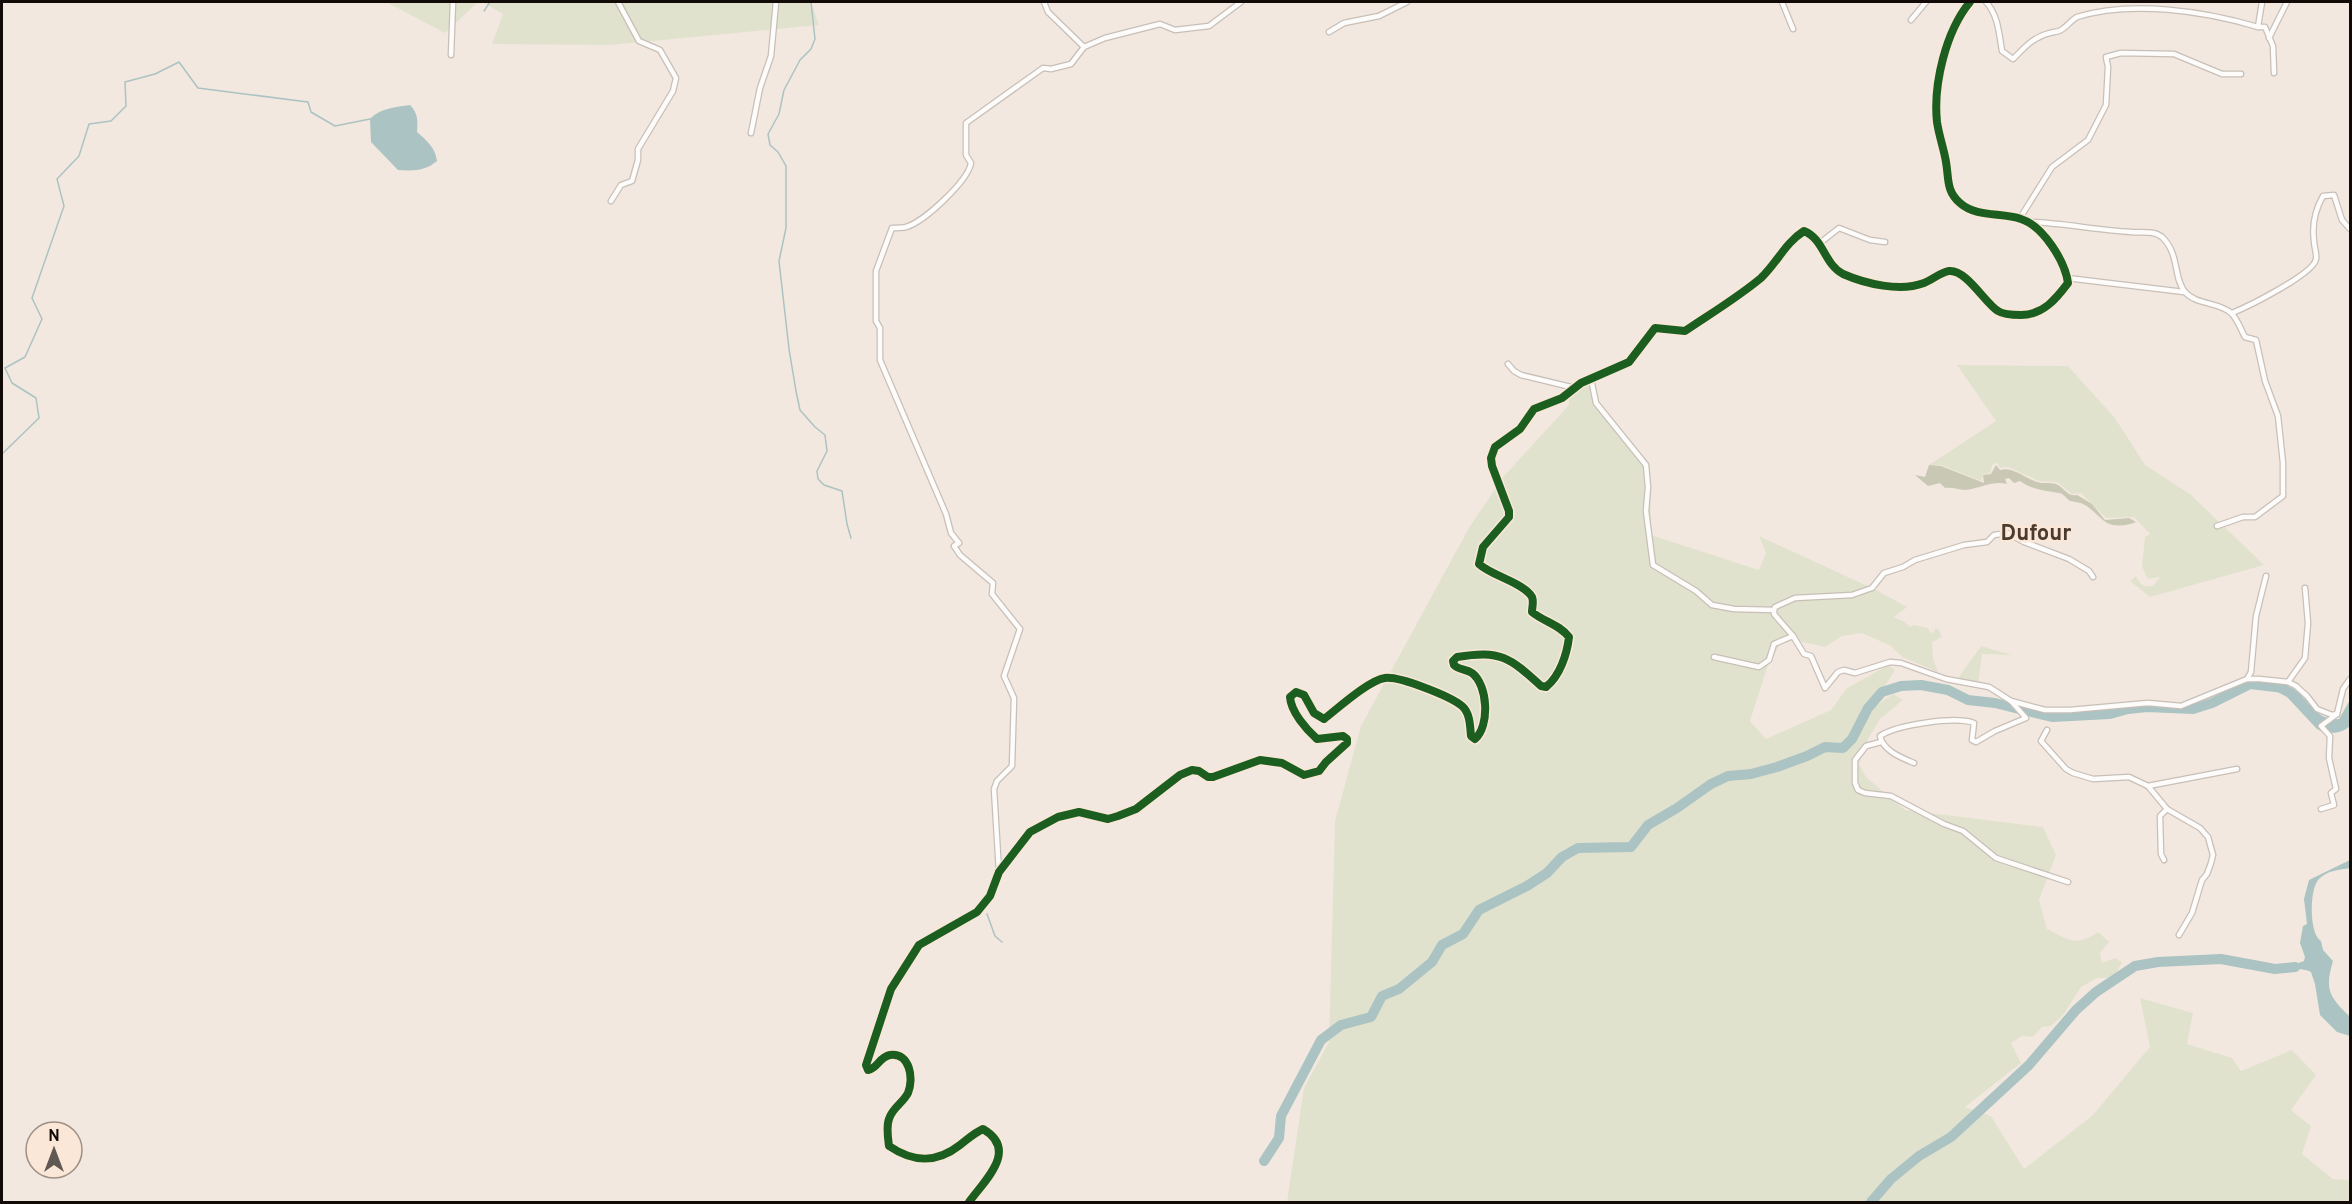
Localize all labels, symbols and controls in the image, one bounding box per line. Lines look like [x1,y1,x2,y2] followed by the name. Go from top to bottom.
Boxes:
[2001,521,2071,548] district label: Dufour
[24,1120,84,1180] north arrow
[48,1127,60,1147] text: N

